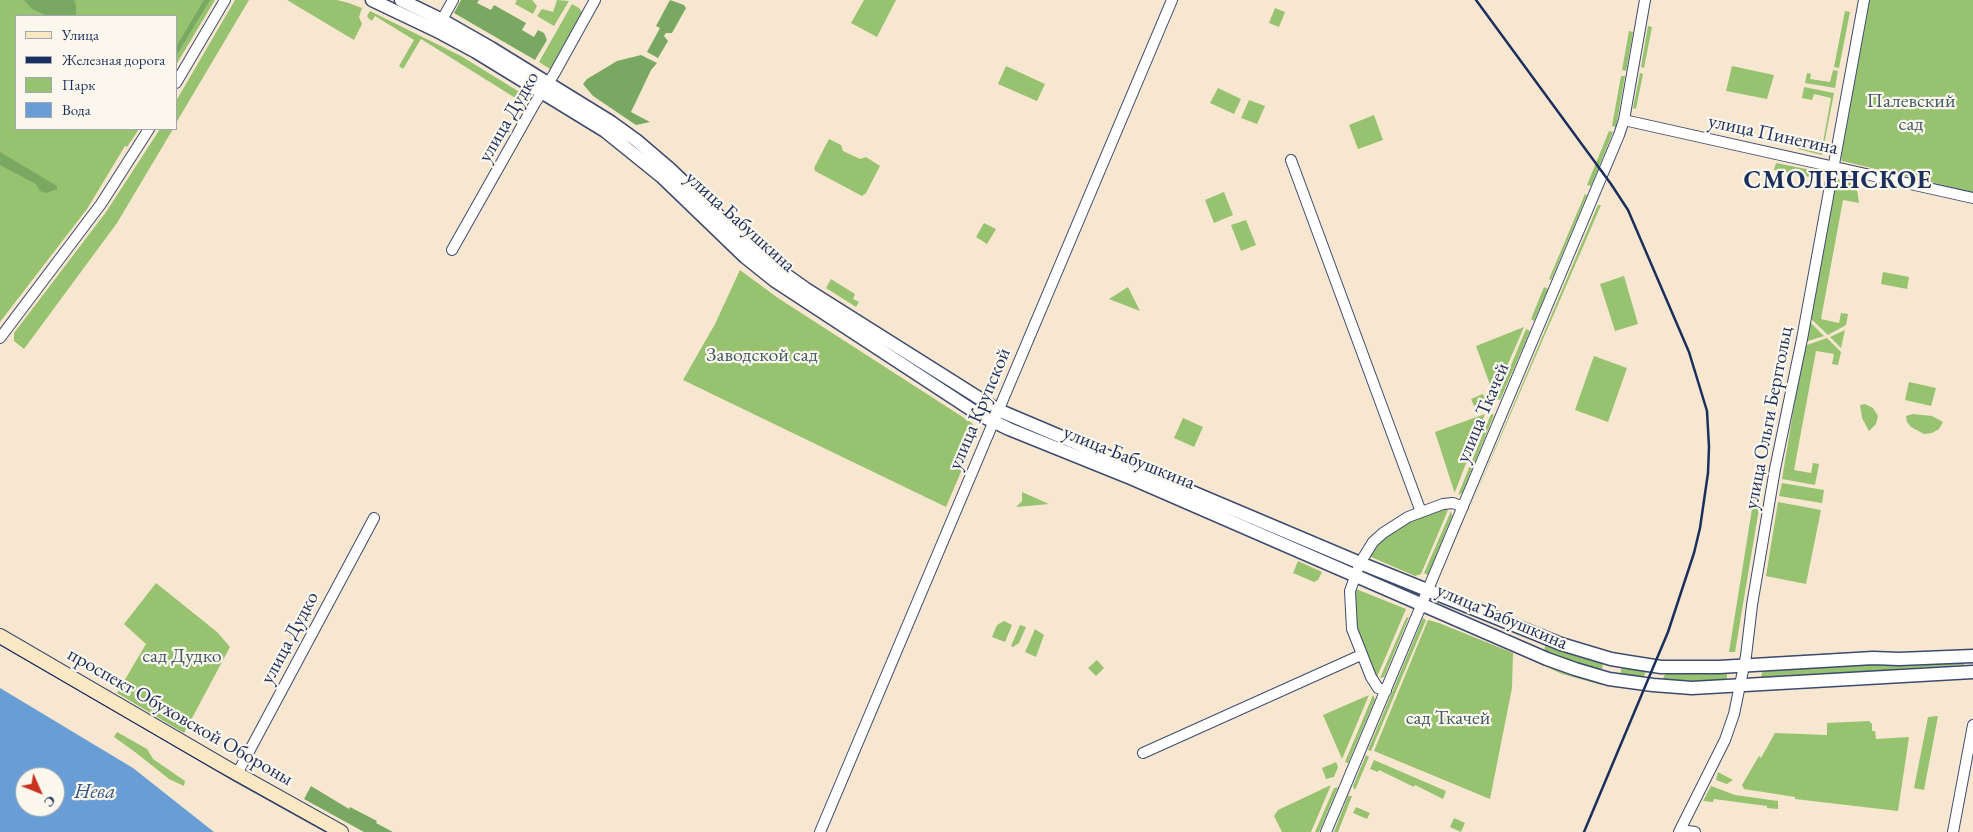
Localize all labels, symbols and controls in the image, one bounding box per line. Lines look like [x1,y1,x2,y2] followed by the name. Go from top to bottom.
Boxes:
[15,15,178,130] legend
[62,25,99,44] text: Улица
[62,50,165,69] text: Железная дорога
[473,67,545,167] street label: улица Дудко
[62,75,95,94] text: Парк
[1867,90,1955,137] park label: Палевский сад
[62,100,91,119] text: Вода
[1706,110,1840,160] street label: улица Пинегина
[680,166,800,278] street label: улица Бабушкина
[1742,166,1934,196] district label: СМОЛЕНСКОЕ
[1740,325,1798,511] street label: улица Ольги Берггольц
[706,344,818,368] park label: Заводской сад
[944,344,1016,474] street label: улица Крупской
[1451,359,1515,467] street label: улица Ткачей
[1060,421,1198,495] street label: улица Бабушкина
[1433,579,1571,655] street label: улица Бабушкина
[256,588,324,688] street label: улица Дудко
[63,643,297,791] street label: проспект Обуховской Обороны
[142,645,222,669] park label: сад Дудко
[1406,707,1490,731] park label: сад Ткачей
[15,767,65,817] north arrow
[74,779,116,805] water label: Нева
[40,792,60,812] text: С

